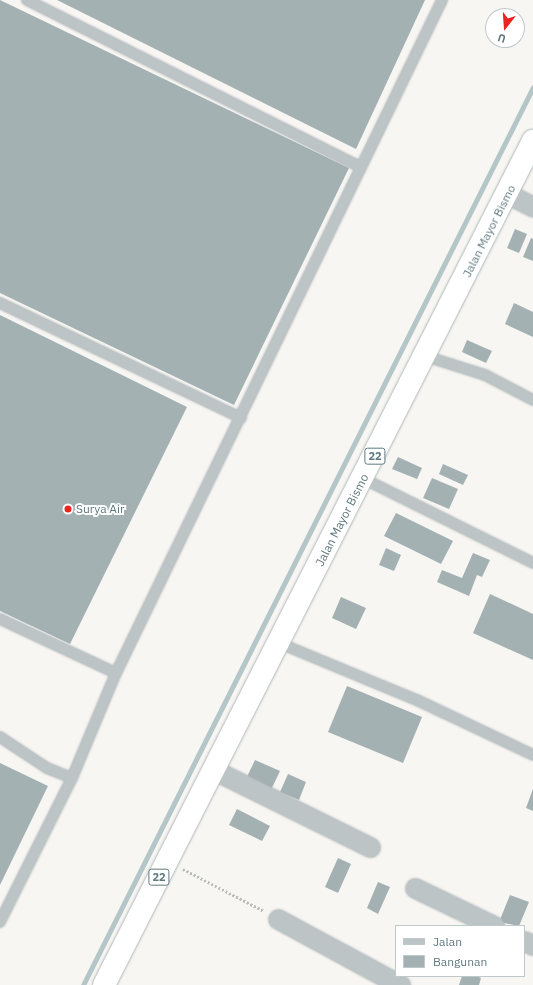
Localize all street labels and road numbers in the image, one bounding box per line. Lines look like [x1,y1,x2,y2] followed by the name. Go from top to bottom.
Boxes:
[459,182,519,280] street label: Jalan Mayor Bismo
[364,447,386,465] road number: 22
[312,471,372,569] street label: Jalan Mayor Bismo
[148,868,170,886] road number: 22

